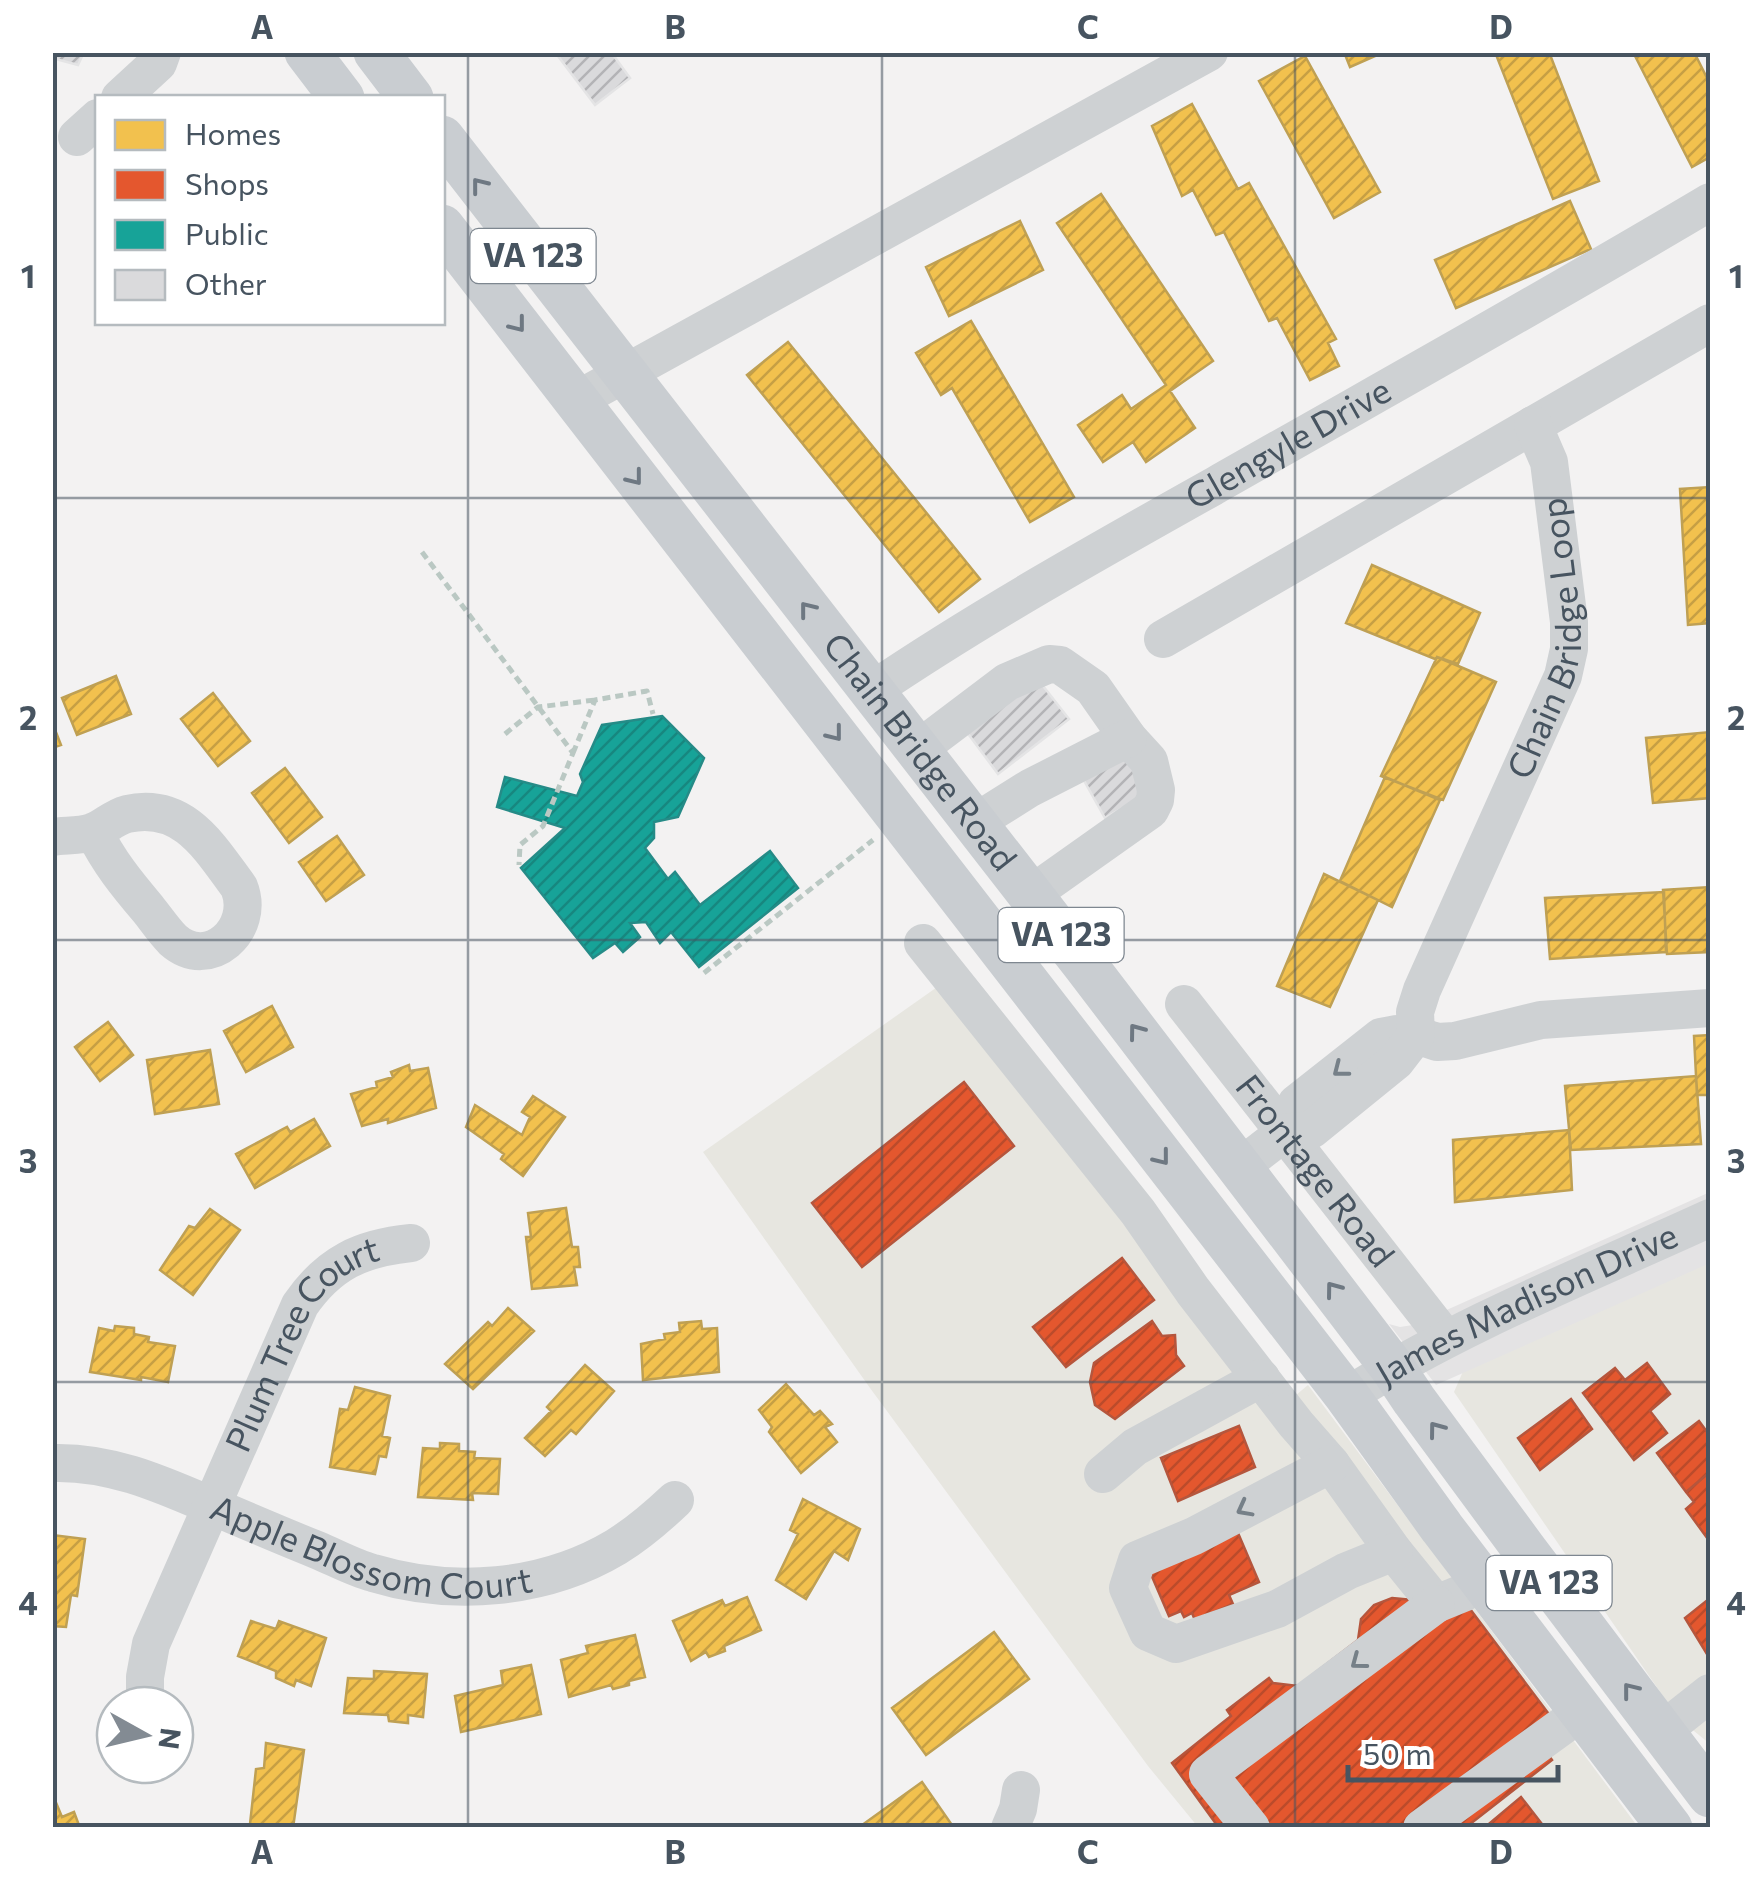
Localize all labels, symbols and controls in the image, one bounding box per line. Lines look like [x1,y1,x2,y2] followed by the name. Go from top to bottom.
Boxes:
[251,6,274,46] text: A
[664,6,686,46] text: B
[1077,6,1099,46] text: C
[1489,6,1513,46] text: D
[95,95,445,325] legend
[185,114,281,151] text: Homes
[185,164,269,201] text: Shops
[473,178,490,196] one-way arrow
[185,214,269,251] text: Public
[470,229,596,283] road number: VA 123
[21,255,35,295] text: 1
[1729,255,1743,295] text: 1
[185,264,267,301] text: Other
[507,314,524,332] one-way arrow
[1177,367,1397,517] street label: Glengyle Drive
[624,467,641,485] one-way arrow
[1496,495,1588,785] street label: Chain Bridge Loop
[802,602,819,620] one-way arrow
[816,623,1027,878] street label: Chain Bridge Road
[19,697,37,737] text: 2
[1727,697,1745,737] text: 2
[824,723,841,741] one-way arrow
[998,908,1124,962] road number: VA 123
[1130,1024,1147,1042] one-way arrow
[1333,1058,1351,1076] one-way arrow
[1228,1065,1405,1274] street label: Frontage Road
[19,1140,37,1180] text: 3
[1727,1140,1745,1180] text: 3
[1151,1147,1168,1165] one-way arrow
[1367,1212,1683,1393] street label: James Madison Drive
[214,1225,383,1458] street label: Plum Tree Court
[1328,1283,1345,1301] one-way arrow
[1430,1422,1447,1440] one-way arrow
[205,1484,535,1606] street label: Apple Blossom Court
[1237,1497,1255,1517] one-way arrow
[1486,1556,1612,1610] road number: VA 123
[18,1582,38,1622] text: 4
[1726,1582,1746,1622] text: 4
[1351,1651,1369,1668] one-way arrow
[1624,1683,1641,1701] one-way arrow
[95,1685,195,1785] north arrow
[1348,1720,1558,1782] scale bar
[152,1726,189,1751] text: N
[1363,1734,1432,1771] text: 50 m
[251,1831,274,1871] text: A
[664,1831,686,1871] text: B
[1077,1831,1099,1871] text: C
[1489,1831,1513,1871] text: D

